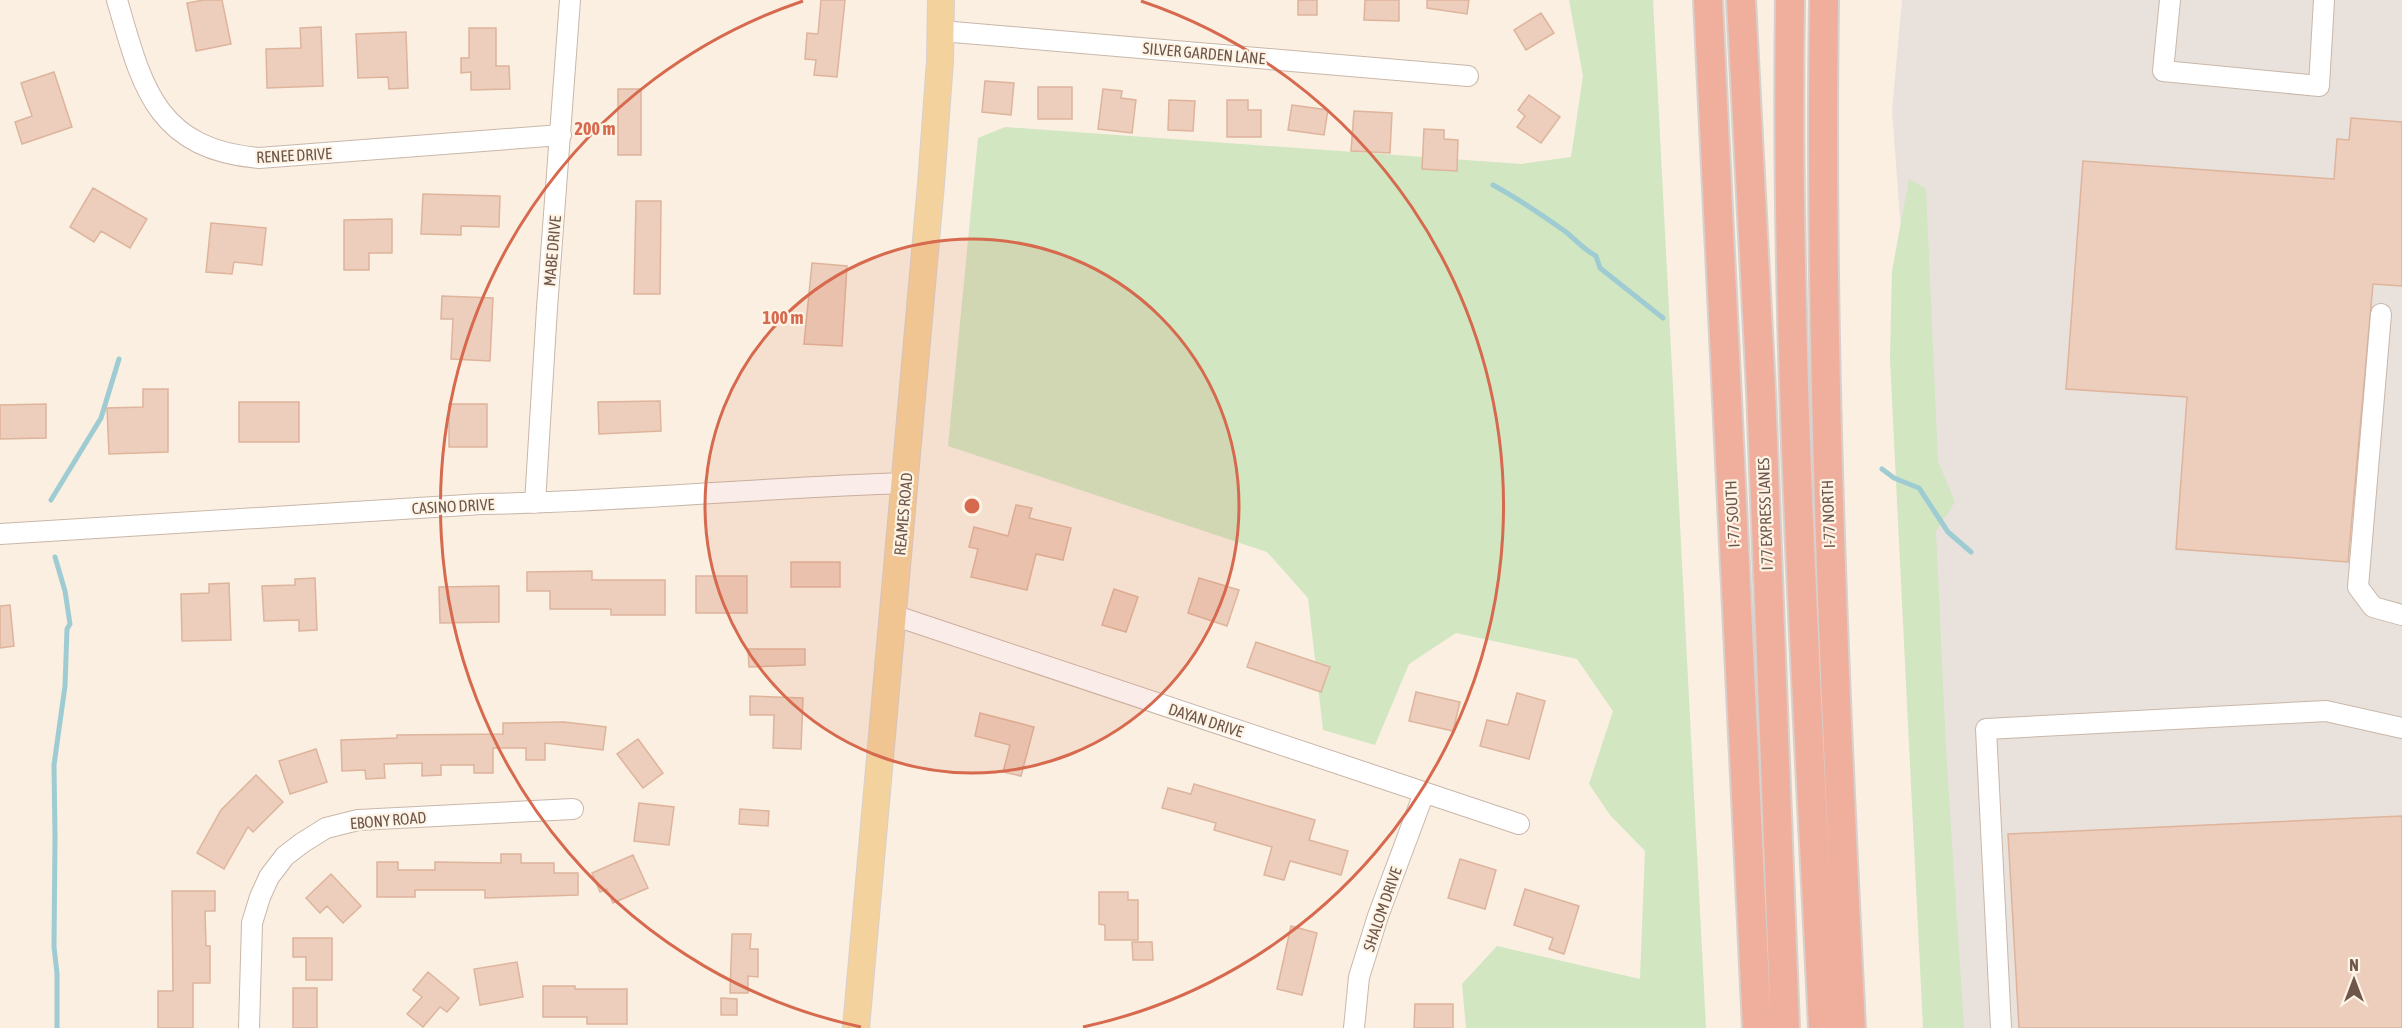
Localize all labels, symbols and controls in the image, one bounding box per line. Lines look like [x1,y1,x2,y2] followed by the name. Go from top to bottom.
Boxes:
[1142,39,1266,67] street label: SILVER GARDEN LANE
[575,118,615,139] text: 200 m
[256,144,332,166] street label: RENEE DRIVE
[540,215,564,287] street label: MABE DRIVE
[763,307,803,328] text: 100 m
[1754,457,1776,571] street label: I 77 EXPRESS LANES
[890,472,916,556] street label: REAMES ROAD
[1818,479,1838,549] street label: I-77 NORTH
[1721,480,1743,548] street label: I-77 SOUTH
[411,495,495,517] street label: CASINO DRIVE
[962,496,982,516] centre of rings
[1166,699,1246,741] street label: DAYAN DRIVE
[349,808,427,832] street label: EBONY ROAD
[1359,864,1405,953] street label: SHALOM DRIVE
[2324,950,2384,1010] north arrow
[2349,956,2359,974] text: N

